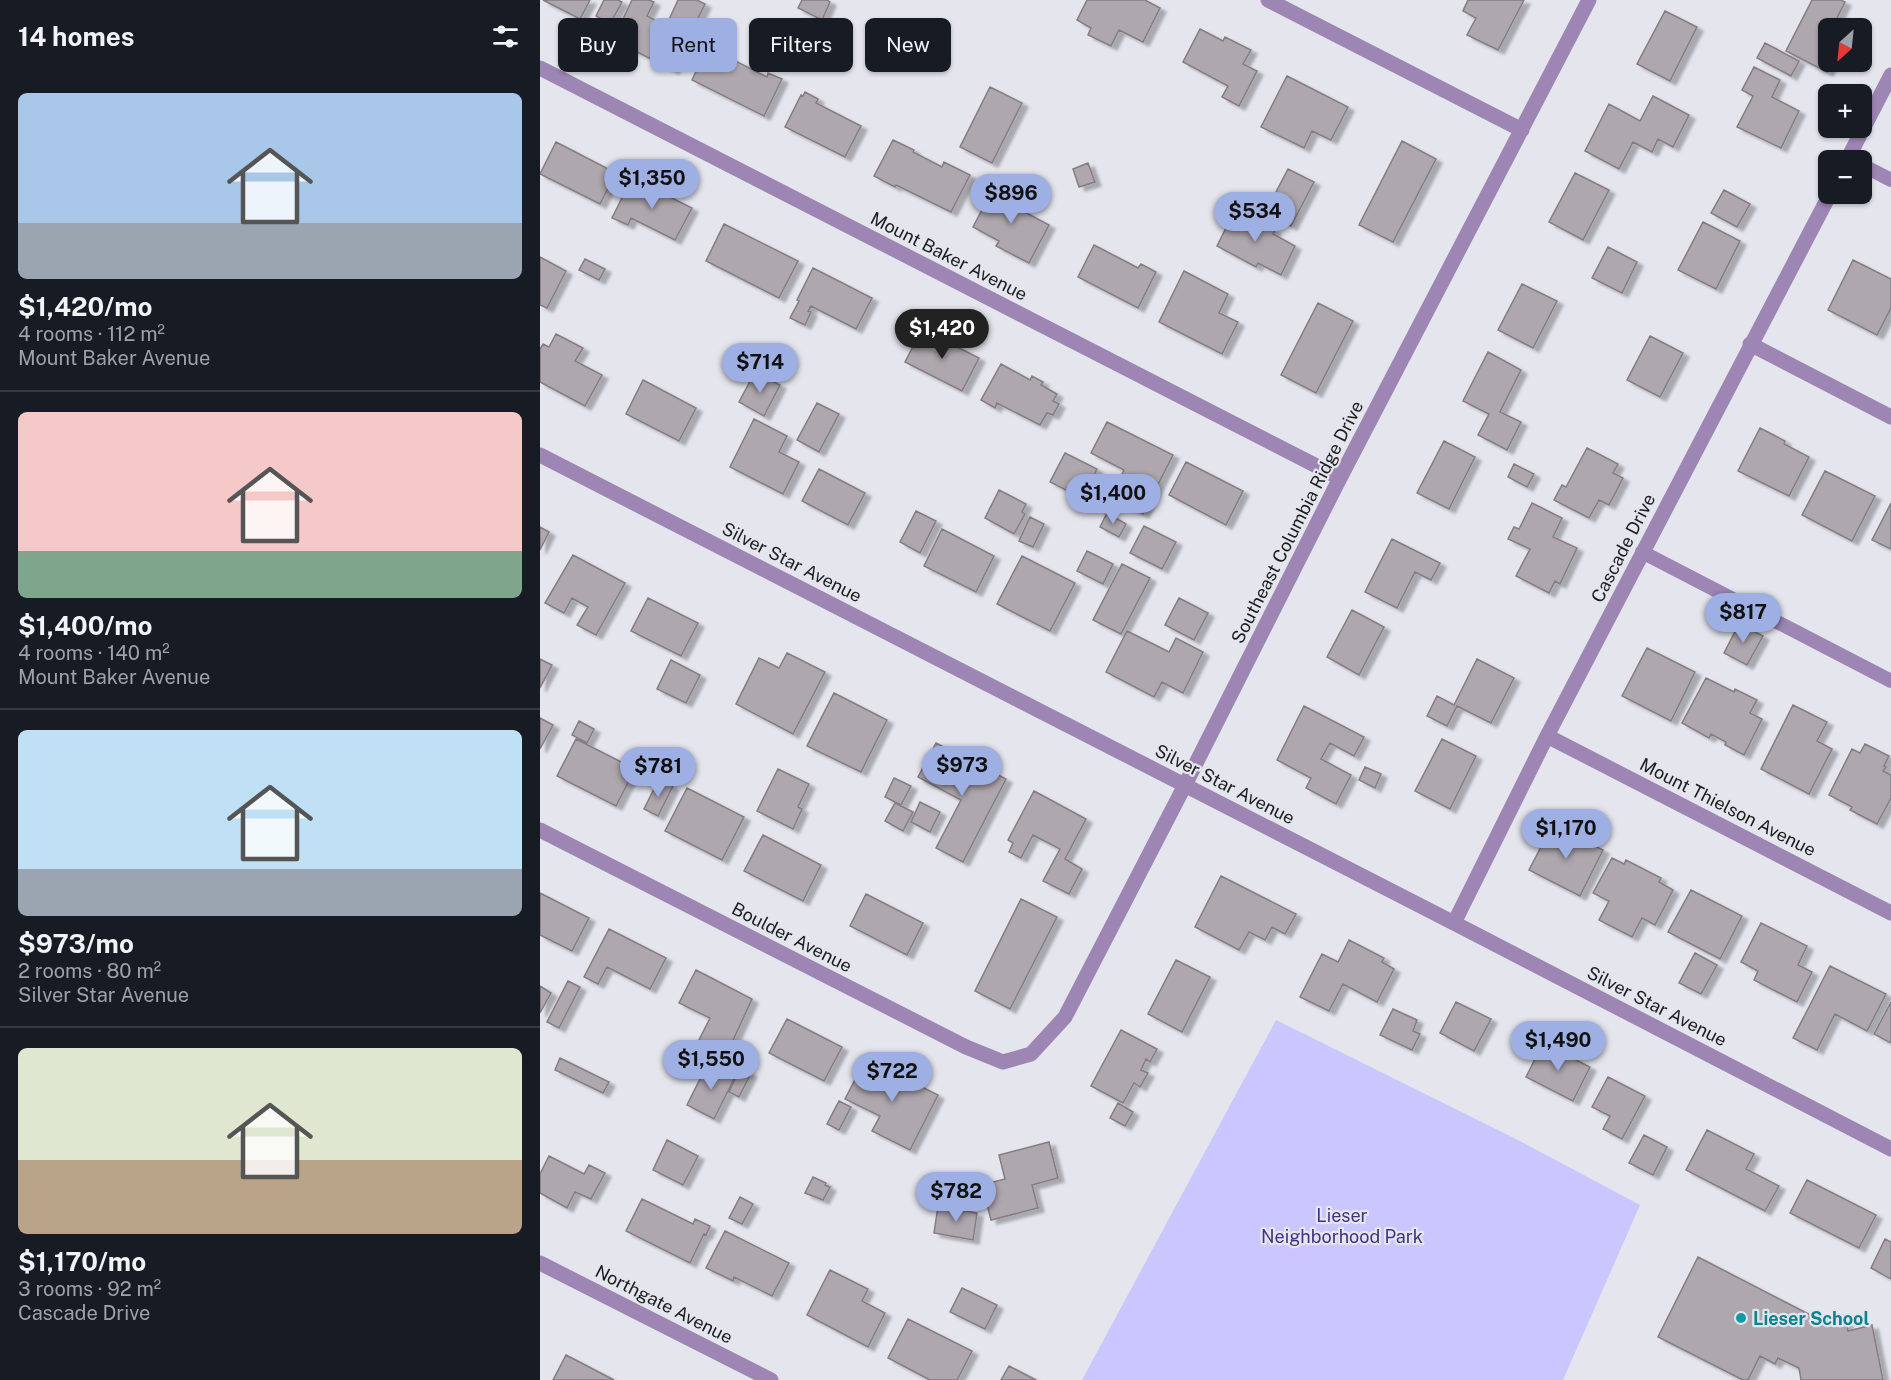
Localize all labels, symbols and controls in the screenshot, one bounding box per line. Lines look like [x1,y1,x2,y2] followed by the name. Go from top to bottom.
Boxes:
[558,18,638,72] chip: Buy
[650,18,737,72] chip: Rent
[749,18,853,72] chip: Filters
[865,18,951,72] chip: New
[1818,18,1872,72] north arrow
[1818,18,1872,204] map controls
[489,20,522,53] icon: filters
[18,21,134,52] text: 14 homes
[1818,84,1872,138] button: +
[216,132,324,240] icon: home
[1818,150,1872,204] button: −
[603,159,701,210] pin: $1,350
[618,166,686,190] text: $1,350
[975,174,1047,225] pin: $896
[984,181,1038,205] text: $896
[1219,192,1291,243] pin: $534
[1228,199,1282,223] text: $534
[867,207,1031,305] street label: Mount Baker Avenue
[18,291,152,322] text: $1,420/mo
[893,309,991,360] pin: $1,420
[909,316,975,340] text: $1,420
[18,322,165,346] text: 4 rooms · 112 m²
[724,343,796,394] pin: $714
[18,346,210,370] text: Mount Baker Avenue
[736,350,784,374] text: $714
[1227,397,1367,647] street label: Southeast Columbia Ridge Drive
[216,451,324,559] icon: home
[1064,474,1162,525] pin: $1,400
[1080,481,1146,505] text: $1,400
[1587,490,1659,606] street label: Cascade Drive
[719,518,865,606] street label: Silver Star Avenue
[1707,593,1779,644] pin: $817
[1719,600,1767,624] text: $817
[18,610,153,641] text: $1,400/mo
[18,641,170,665] text: 4 rooms · 140 m²
[18,665,210,689] text: Mount Baker Avenue
[1152,740,1298,828] street label: Silver Star Avenue
[926,746,998,797] pin: $973
[622,747,694,798] pin: $781
[936,753,988,777] text: $973
[1636,753,1820,861] street label: Mount Thielson Avenue
[634,754,682,778] text: $781
[216,769,324,877] icon: home
[1517,809,1615,860] pin: $1,170
[1535,816,1597,840] text: $1,170
[728,898,856,976] street label: Boulder Avenue
[18,928,134,959] text: $973/mo
[18,959,161,983] text: 2 rooms · 80 m²
[1584,962,1730,1050] street label: Silver Star Avenue
[18,983,189,1007] text: Silver Star Avenue
[1509,1021,1607,1072] pin: $1,490
[1525,1028,1591,1052] text: $1,490
[662,1040,760,1091] pin: $1,550
[677,1047,745,1071] text: $1,550
[856,1052,928,1103] pin: $722
[866,1059,918,1083] text: $722
[216,1087,324,1195] icon: home
[920,1172,992,1223] pin: $782
[930,1179,982,1203] text: $782
[1261,1205,1423,1247] park label: Lieser Neighborhood Park
[18,1246,146,1277] text: $1,170/mo
[592,1260,736,1348] street label: Northgate Avenue
[18,1277,161,1301] text: 3 rooms · 92 m²
[18,1301,150,1325] text: Cascade Drive
[1753,1308,1869,1329] place label: Lieser School
[1734,1311,1748,1325] marker: Lieser School

